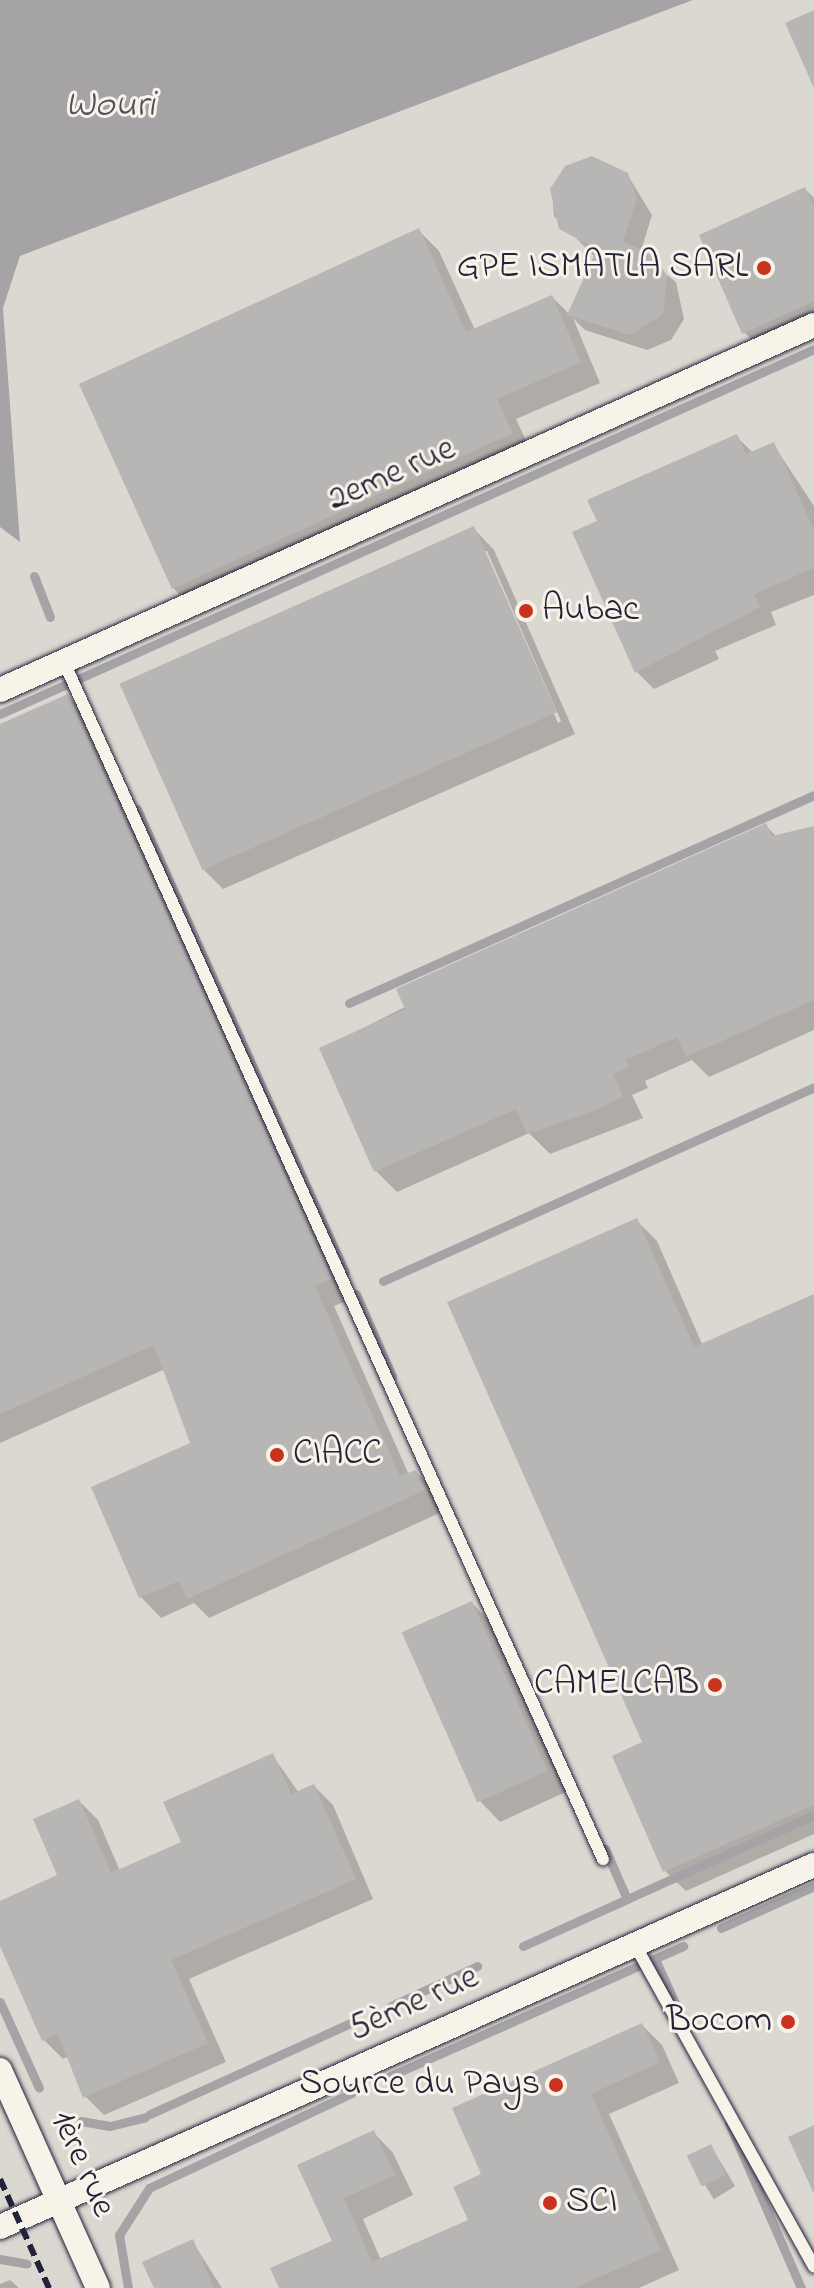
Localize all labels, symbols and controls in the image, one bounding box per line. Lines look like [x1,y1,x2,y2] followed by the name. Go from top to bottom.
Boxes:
[65,84,155,130] water label: Wouri
[457,246,748,290] place label: GPE ISMATLA SARL
[755,259,773,277] marker: GPE ISMATLA SARL
[322,428,462,522] street label: 2eme rue
[542,589,639,633] place label: Aubac
[517,602,535,620] marker: Aubac
[293,1433,382,1477] place label: CIACC
[268,1446,286,1464] marker: CIACC
[534,1663,699,1707] place label: CAMELCAB
[706,1676,724,1694] marker: CAMELCAB
[342,1956,486,2052] street label: 5ème rue
[666,2000,772,2044] place label: Bocom
[779,2013,797,2031] marker: Bocom
[299,2063,540,2107] place label: Source du Pays
[547,2076,565,2094] marker: Source du Pays
[40,2104,124,2224] street label: 1ère rue
[566,2181,617,2225] place label: SCI
[541,2194,559,2212] marker: SCI

